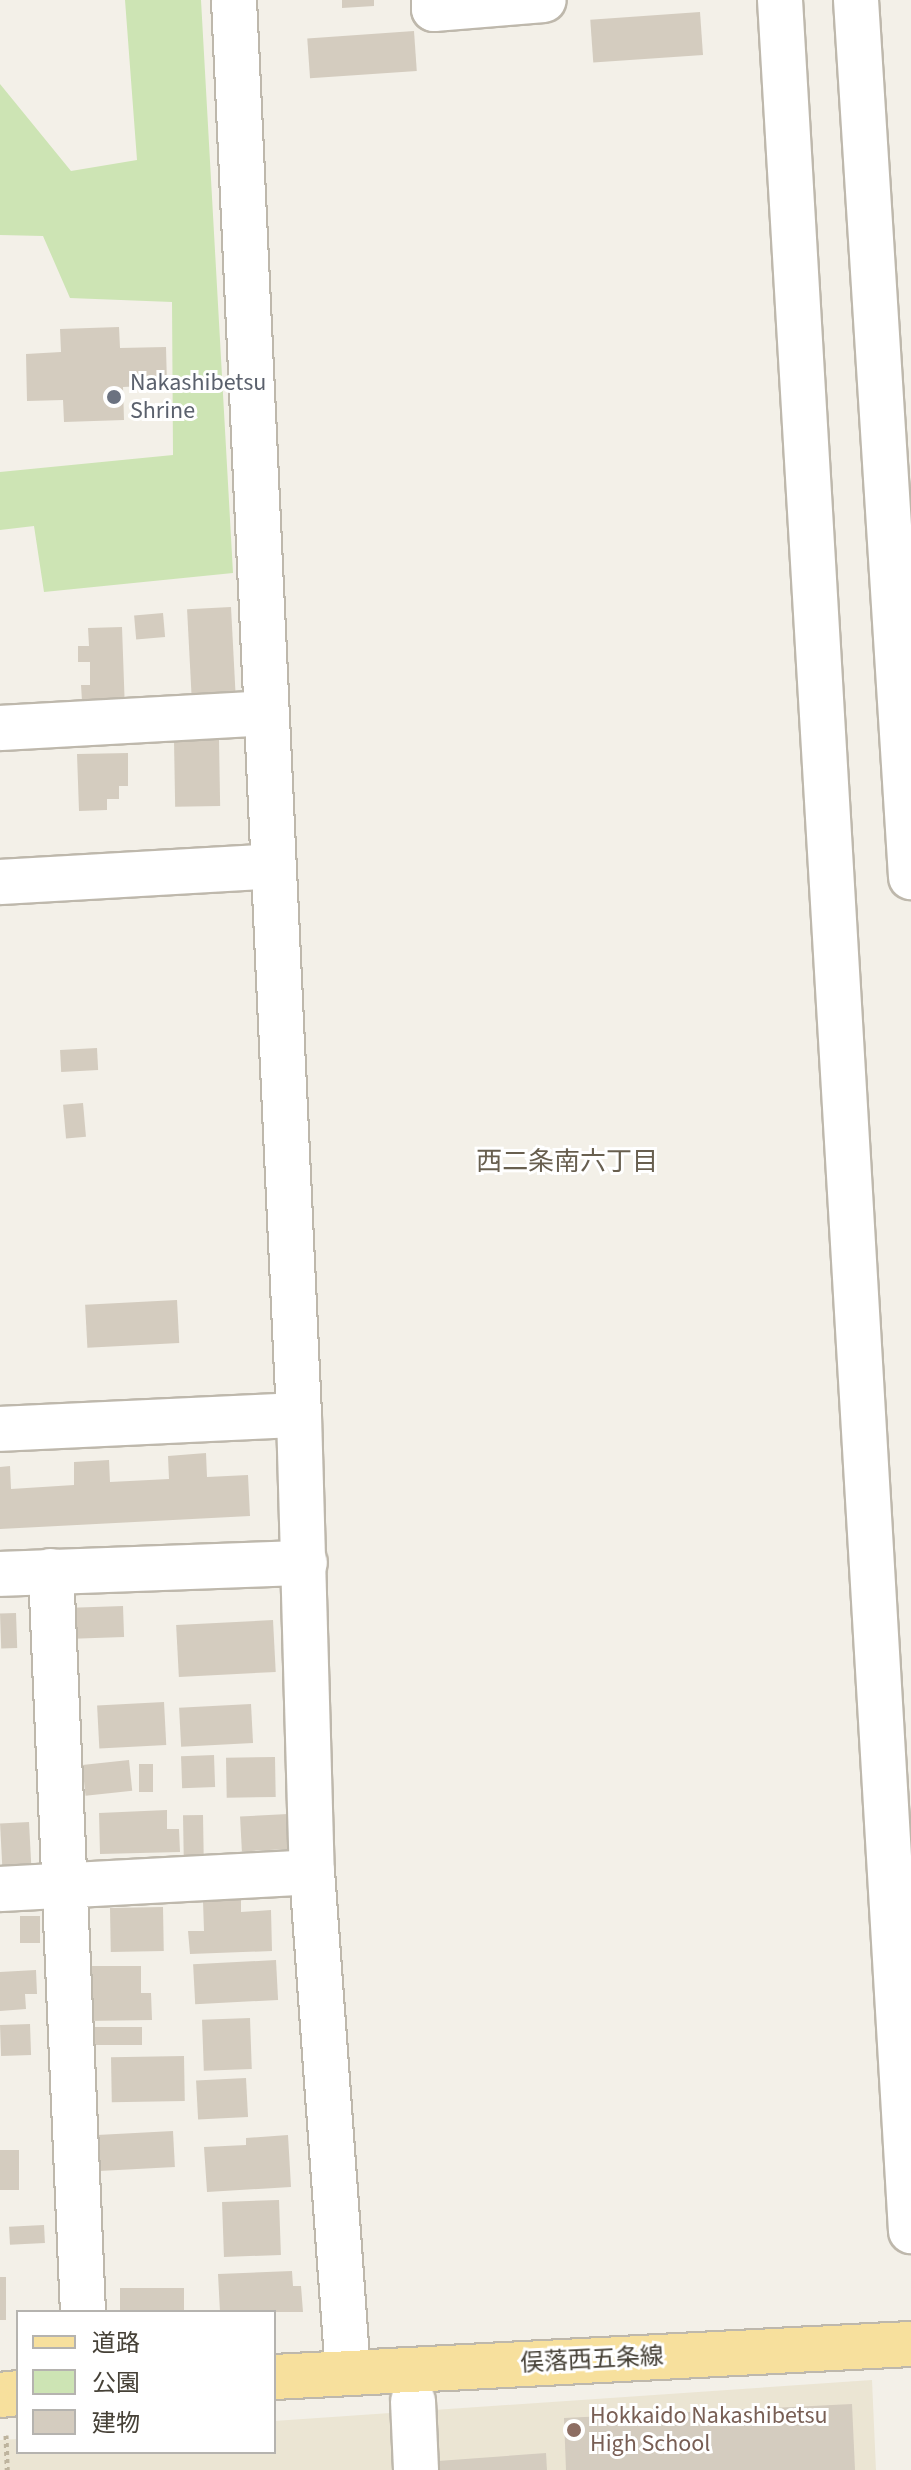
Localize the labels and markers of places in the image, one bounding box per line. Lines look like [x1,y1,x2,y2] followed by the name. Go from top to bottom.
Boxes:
[130,369,266,425] place label: Nakashibetsu Shrine
[105,388,123,406] marker: Nakashibetsu Shrine
[590,2402,828,2458] place label: Hokkaido Nakashibetsu High School
[565,2421,583,2439] marker: Hokkaido Nakashibetsu High School

